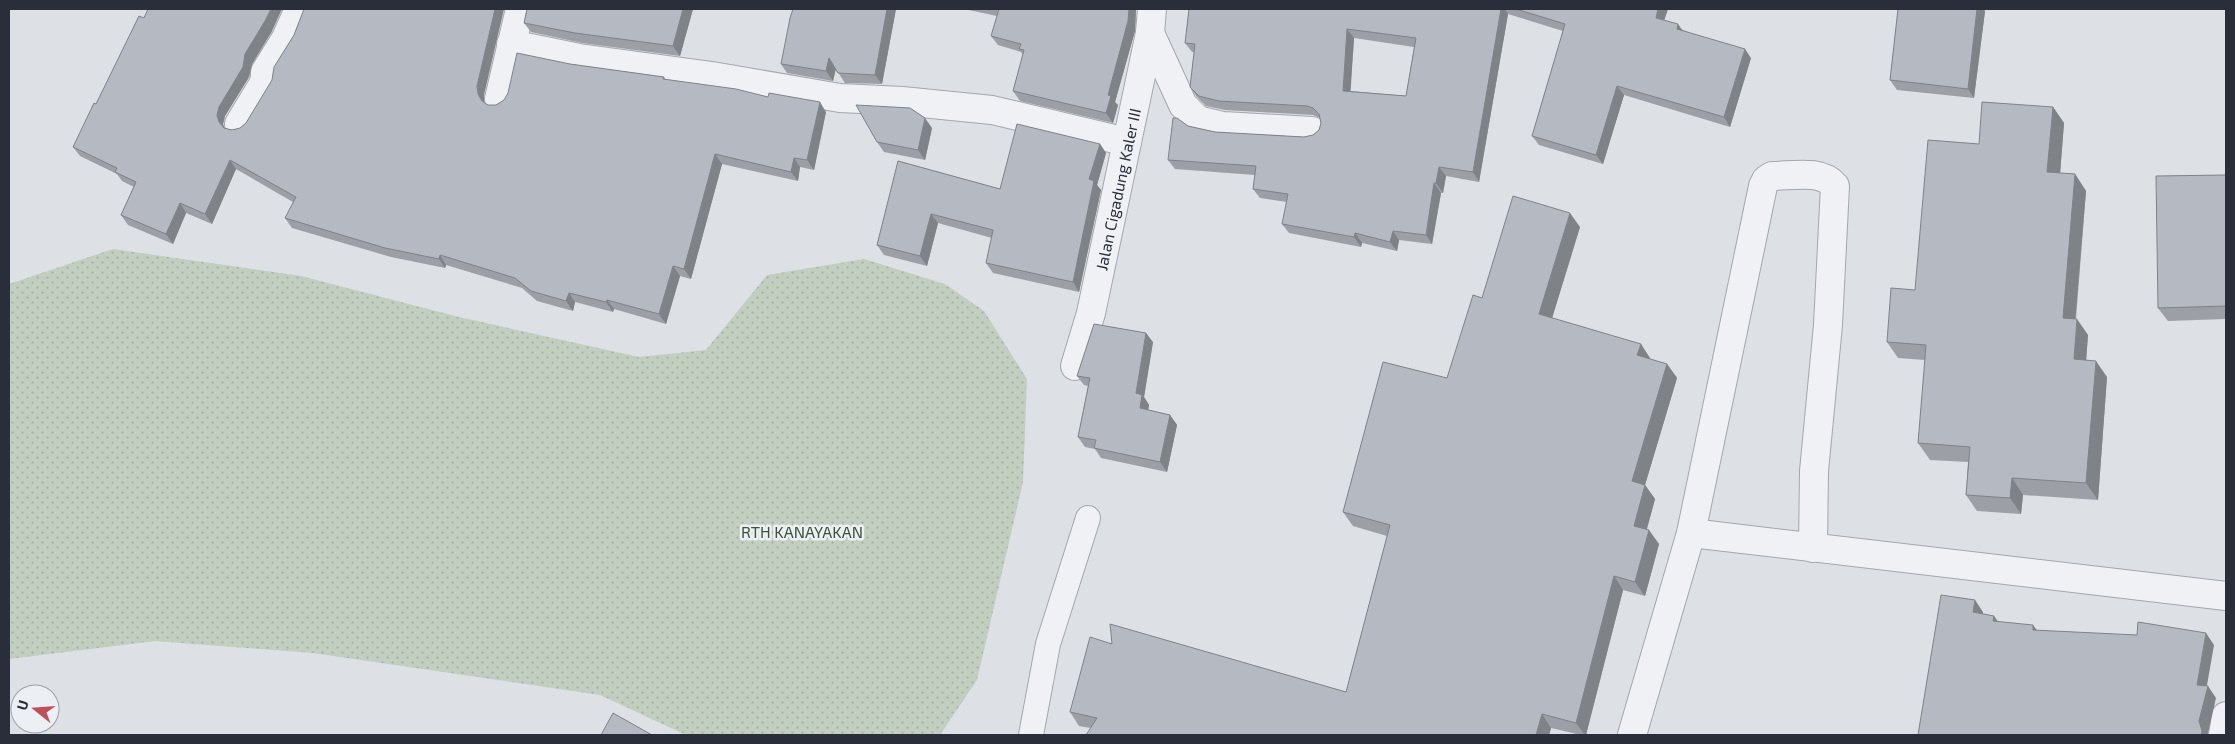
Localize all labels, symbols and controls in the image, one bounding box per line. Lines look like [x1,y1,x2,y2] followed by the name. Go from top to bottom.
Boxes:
[1091,106,1143,272] street label: Jalan Cigadung Kaler III
[741,522,863,541] park label: RTH KANAYAKAN
[10,684,60,734] north arrow
[13,698,32,712] text: U

